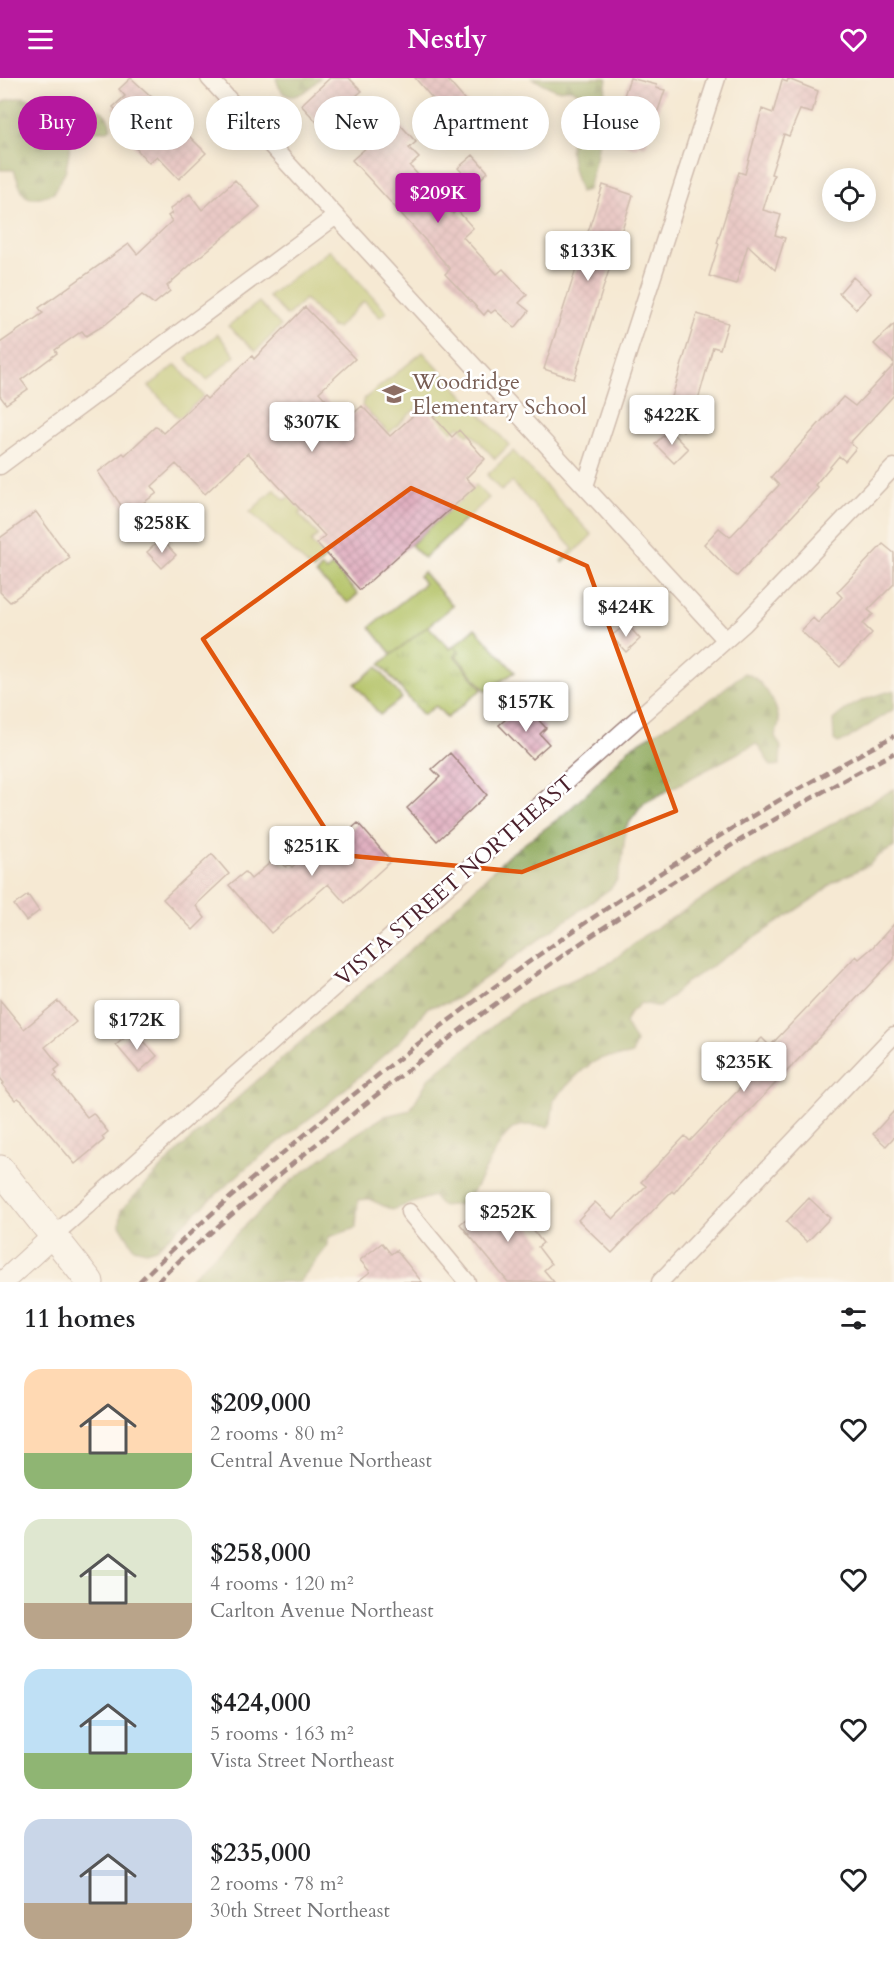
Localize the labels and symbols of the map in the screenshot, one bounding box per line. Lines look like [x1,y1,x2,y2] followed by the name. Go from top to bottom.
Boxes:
[396,173,480,224] pin: $209K
[546,231,630,282] pin: $133K
[411,367,587,422] place label: Woodridge Elementary School
[381,381,407,407] school or university icon: Woodridge Elementary School
[630,395,714,446] pin: $422K
[270,402,354,453] pin: $307K
[120,503,204,554] pin: $258K
[584,587,668,638] pin: $424K
[484,682,568,733] pin: $157K
[329,768,581,993] street label: VISTA STREET NORTHEAST
[270,826,354,877] pin: $251K
[95,1000,179,1051] pin: $172K
[702,1042,786,1093] pin: $235K
[466,1192,550,1243] pin: $252K

